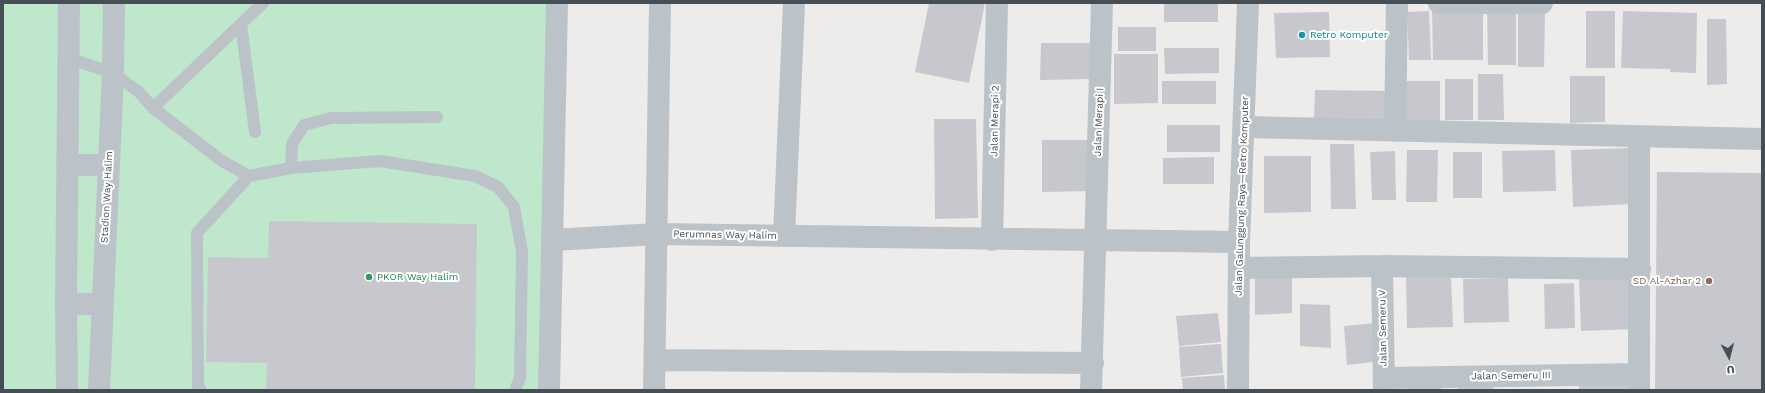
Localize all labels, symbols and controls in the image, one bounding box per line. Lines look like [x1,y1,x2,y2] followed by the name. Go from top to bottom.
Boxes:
[1310,29,1388,41] place label: Retro Komputer
[1297,30,1307,40] marker: Retro Komputer
[988,85,1002,157] street label: Jalan Merapi 2
[1092,88,1106,156] street label: Jalan Merapi I
[1233,96,1251,296] street label: Jalan Galunggung Raya—Retro Komputer
[99,151,115,243] street label: Stadion Way Halim
[673,228,777,242] street label: Perumnas Way Halim
[377,271,458,283] place label: PKOR Way Halim
[364,272,374,282] marker: PKOR Way Halim
[1633,275,1701,287] place label: SD Al-Azhar 2
[1704,276,1714,286] marker: SD Al-Azhar 2
[1376,289,1390,367] street label: Jalan Semeru V
[1709,337,1749,377] north arrow
[1726,362,1735,376] text: U
[1471,369,1551,383] street label: Jalan Semeru III

